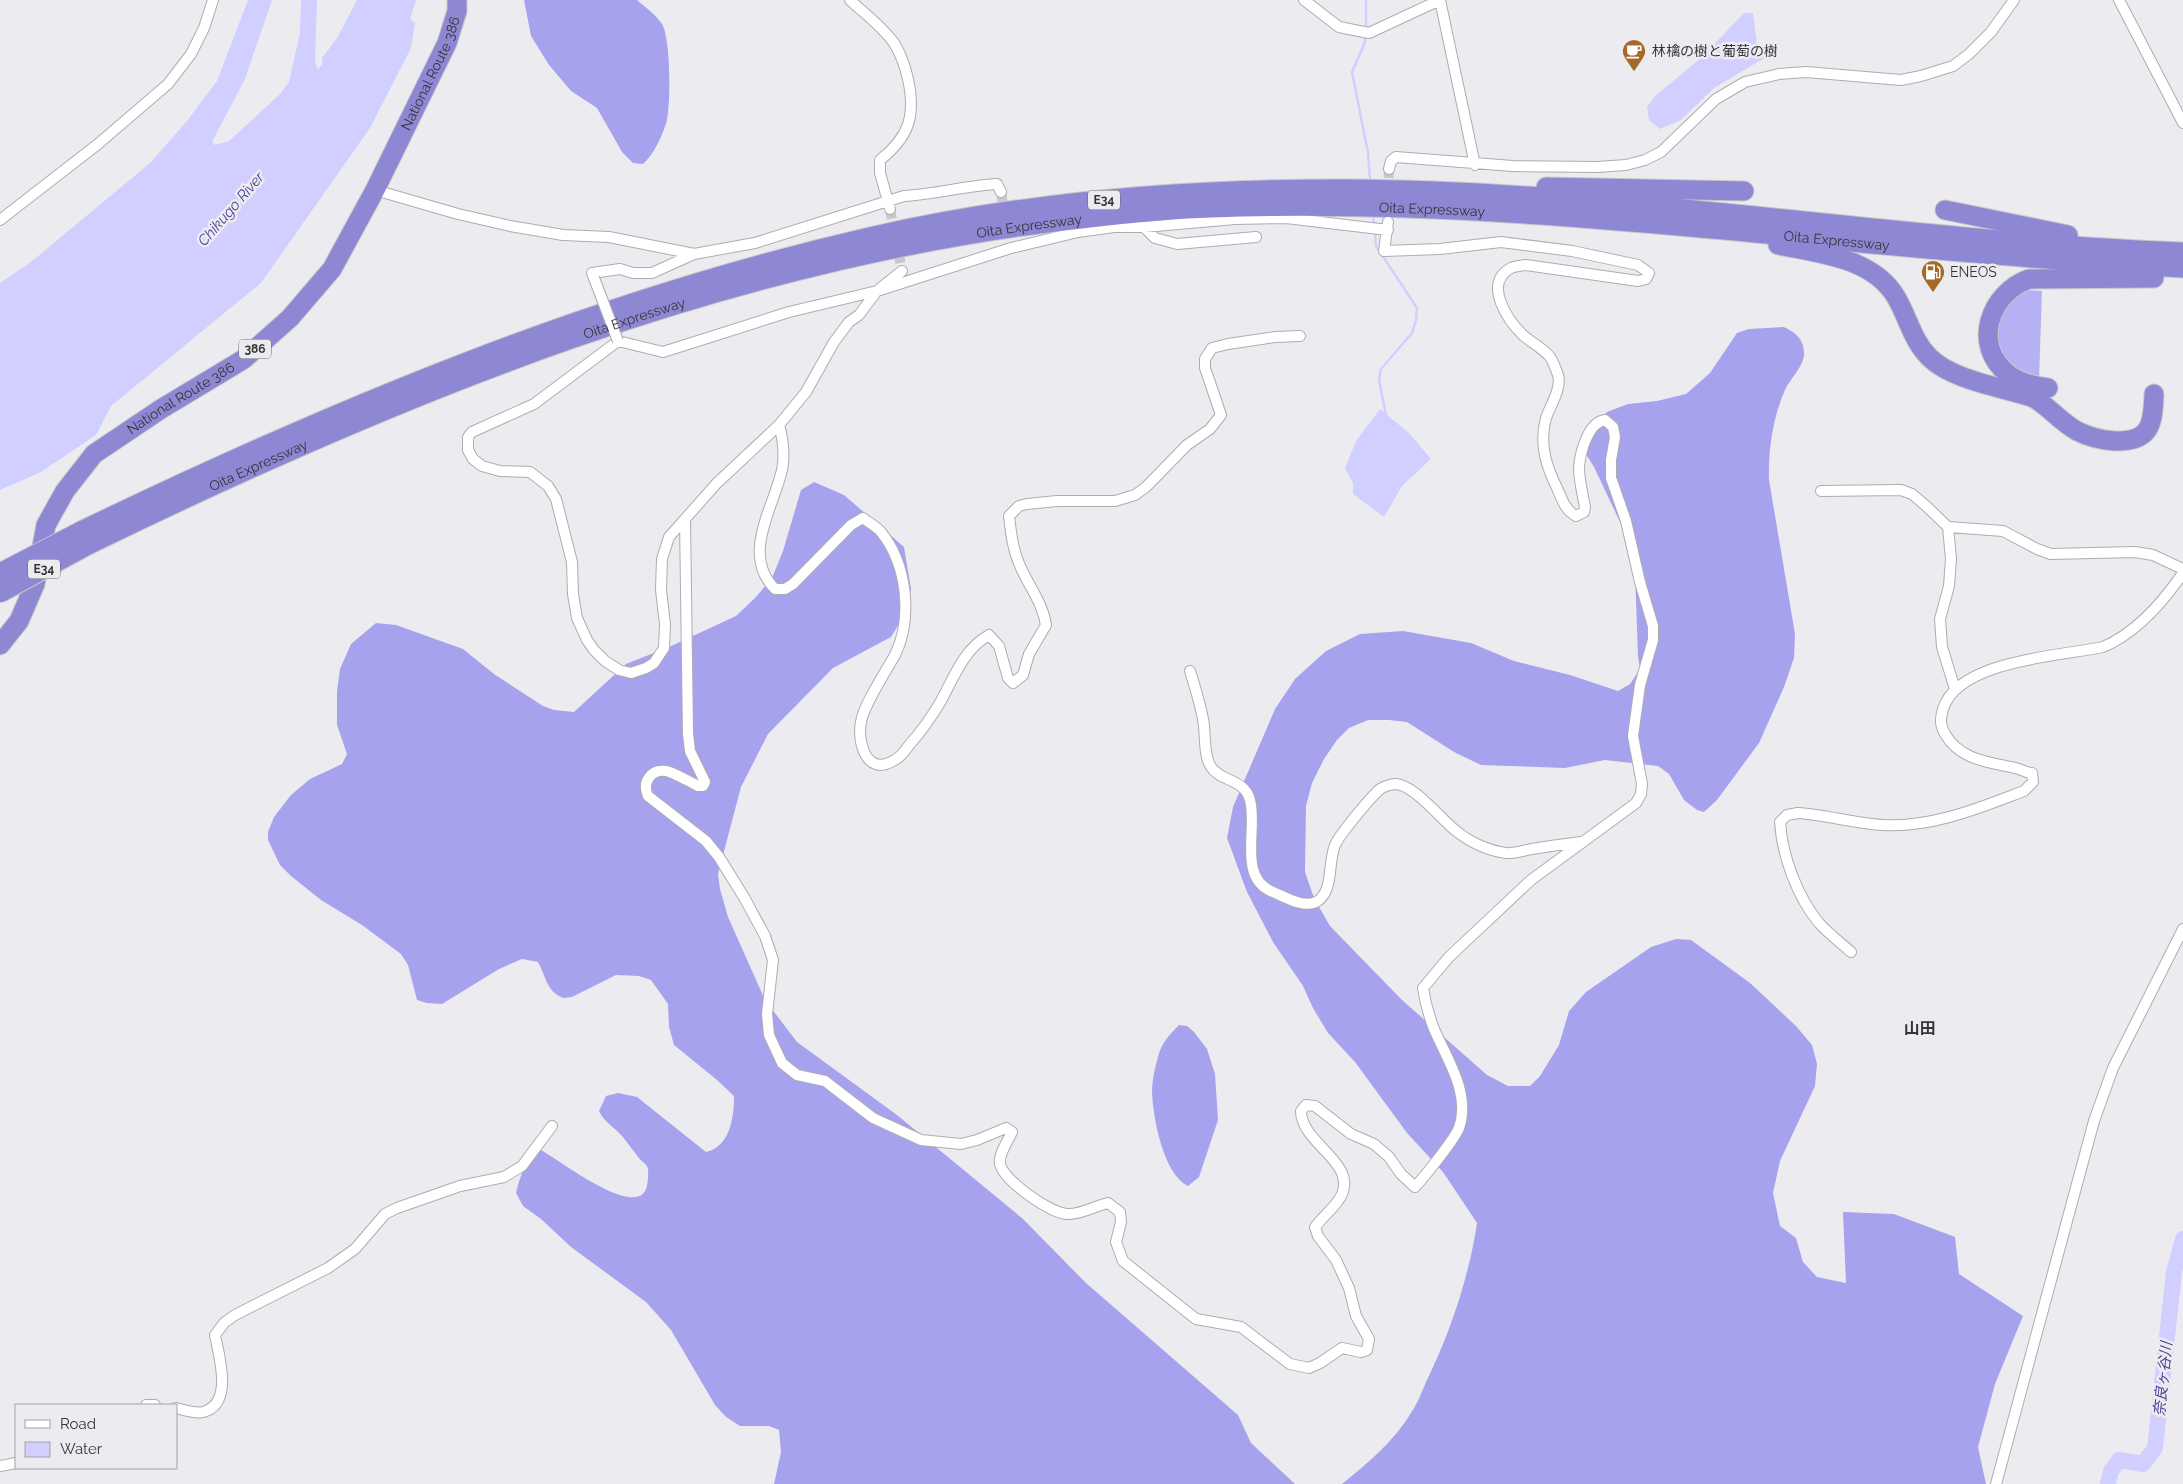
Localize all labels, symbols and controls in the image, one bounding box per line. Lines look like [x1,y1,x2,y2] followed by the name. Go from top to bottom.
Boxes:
[398,14,463,133] street label: National Route 386
[1621,38,1647,72] cafe icon: 林檎の樹と葡萄の樹
[1652,43,1778,59] place label: 林檎の樹と葡萄の樹
[194,168,269,250] water label: Chikugo River
[1088,190,1120,210] road number: E34
[1379,199,1486,220] street label: Oita Expressway
[975,211,1083,241] street label: Oita Expressway
[1783,228,1891,254] street label: Oita Expressway
[1920,259,1946,293] fuel station icon: ENEOS
[1950,264,1997,280] place label: ENEOS
[581,294,688,342] street label: Oita Expressway
[239,339,271,358] road number: 386
[124,359,237,438] street label: National Route 386
[206,436,310,494] street label: Oita Expressway
[28,560,60,578] road number: E34
[1904,1019,1936,1038] district label: 山田
[2150,1339,2176,1417] water label: 奈良ヶ谷川
[15,1404,178,1469] legend
[60,1415,96,1433] text: Road
[60,1440,103,1458] text: Water

